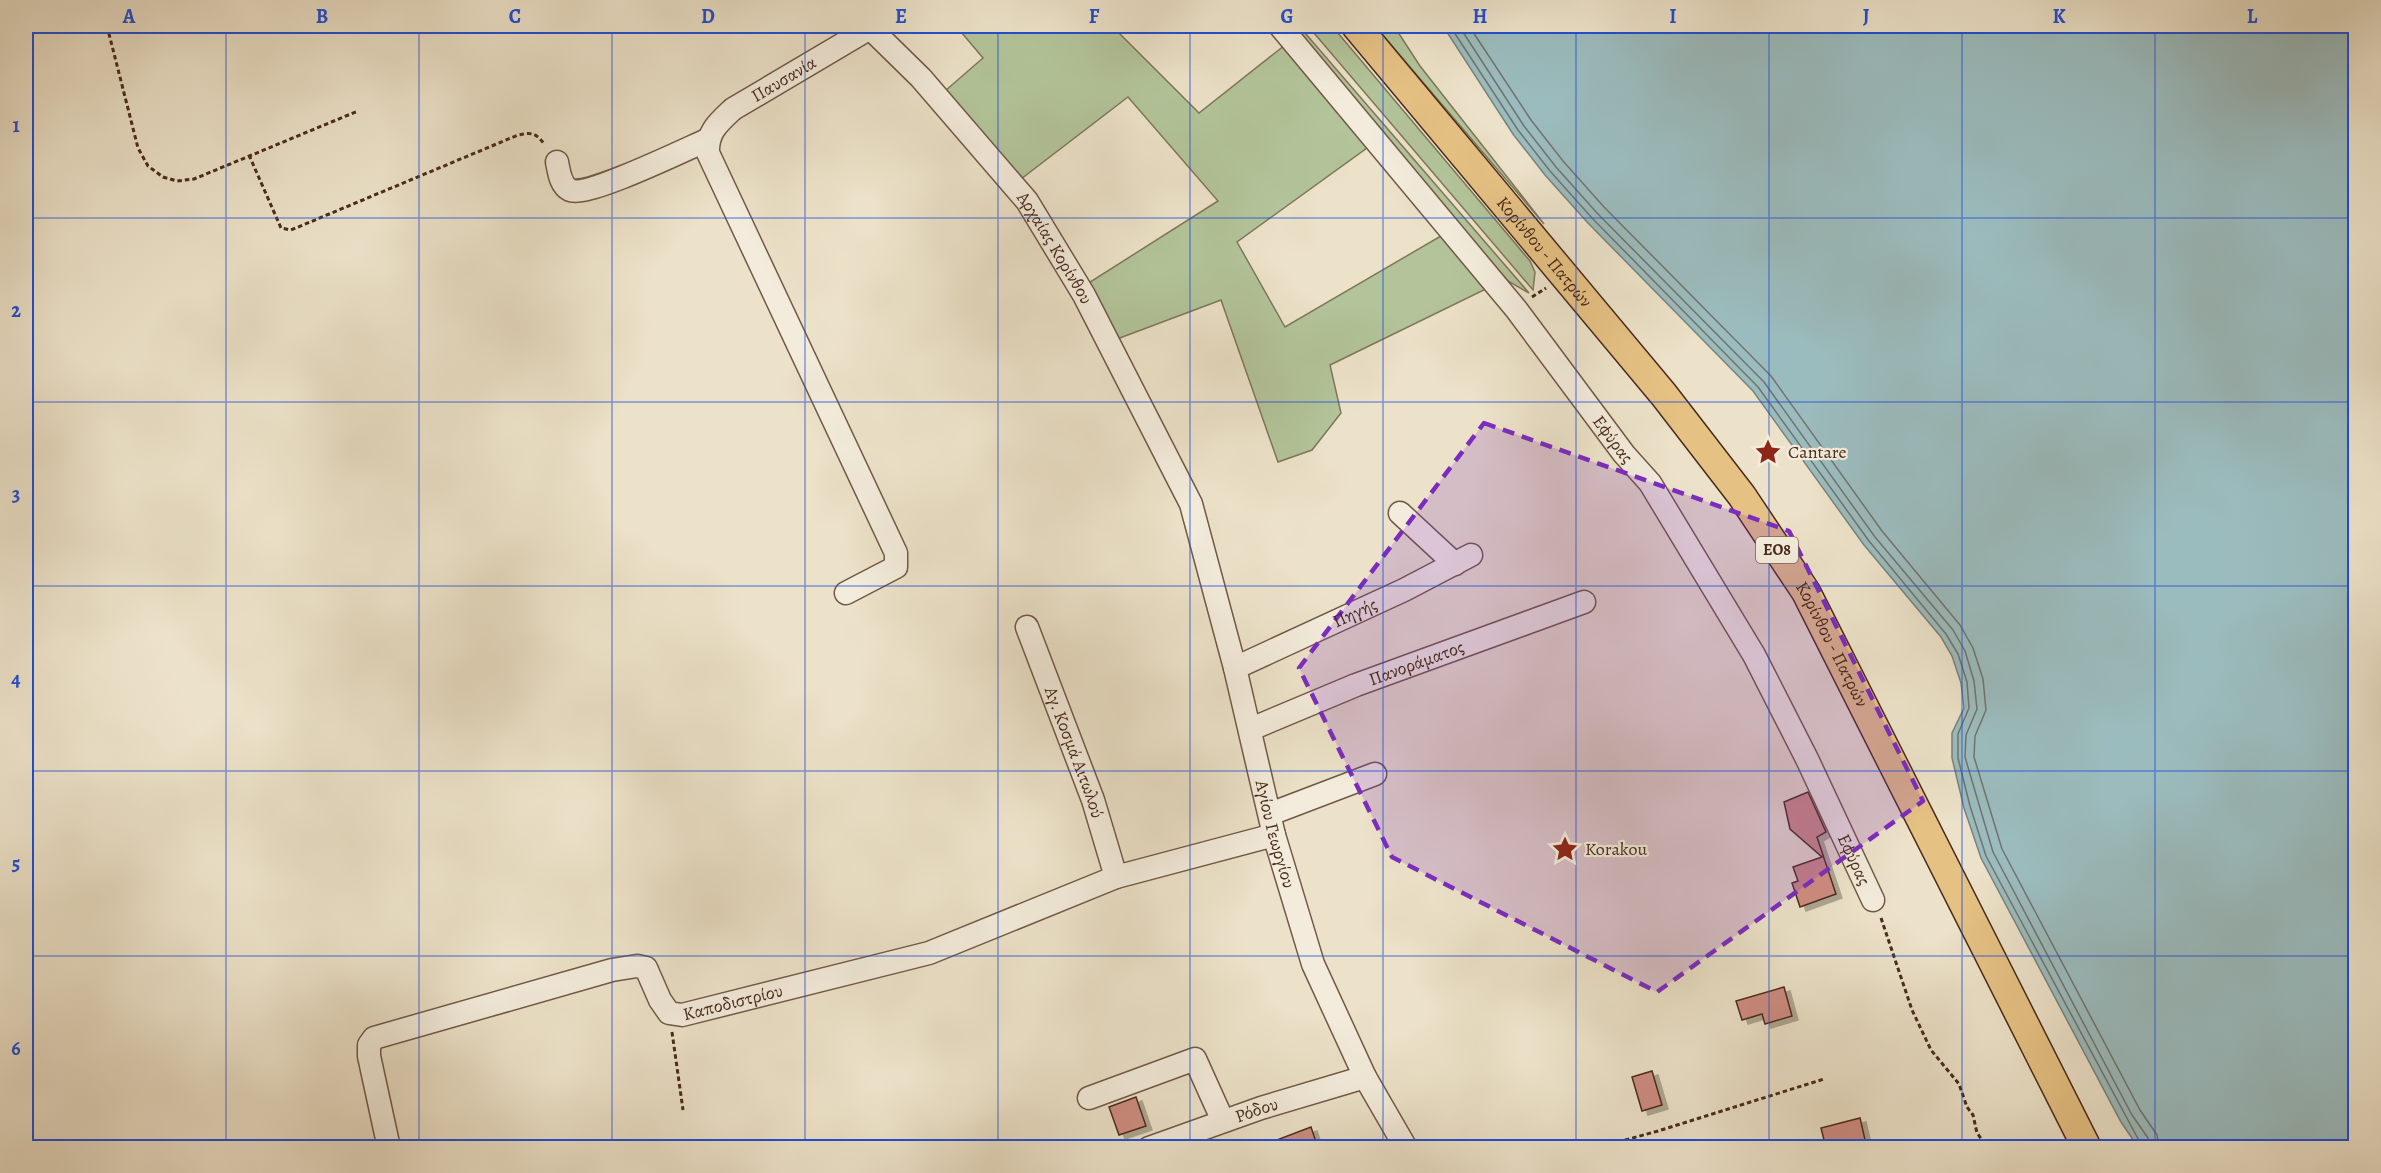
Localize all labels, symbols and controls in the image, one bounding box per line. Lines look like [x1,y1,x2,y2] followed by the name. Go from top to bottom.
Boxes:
[122,3,136,30] text: A
[316,3,328,30] text: B
[509,3,521,30] text: C
[701,3,715,30] text: D
[895,3,907,30] text: E
[1089,3,1100,30] text: F
[1280,3,1294,30] text: G
[1473,3,1488,30] text: H
[1669,3,1677,30] text: I
[1863,3,1870,30] text: J
[2052,3,2066,30] text: K
[2247,3,2258,30] text: L
[747,50,821,108] street label: Παυσανία
[12,112,20,139] text: 1
[1011,185,1099,308] street label: Αρχαίας Κορίνθου
[1491,191,1598,312] street label: Κορίνθου - Πατρών
[11,297,21,324] text: 2
[1587,410,1639,469] street label: Εφύρας
[1753,437,1783,467] place icon: Cantare
[1788,440,1847,464] place label: Cantare
[12,481,20,508] text: 3
[1756,537,1798,563] road number: ΕΟ8
[1790,577,1874,711] street label: Κορίνθου - Πατρών
[1329,592,1381,633] street label: Πηγής
[1365,635,1467,691] street label: Πανοράματος
[11,666,21,693] text: 4
[1038,682,1110,821] street label: Αγ. Κοσμά Αιτωλού
[1249,777,1301,891] street label: Αγίου Γεωργίου
[1832,830,1876,889] street label: Εφύρας
[1550,834,1580,864] place icon: Korakou
[1585,837,1647,861] place label: Korakou
[12,850,20,877] text: 5
[680,978,785,1026] street label: Καποδιστρίου
[11,1035,21,1062] text: 6
[1232,1092,1281,1128] street label: Ρόδου

